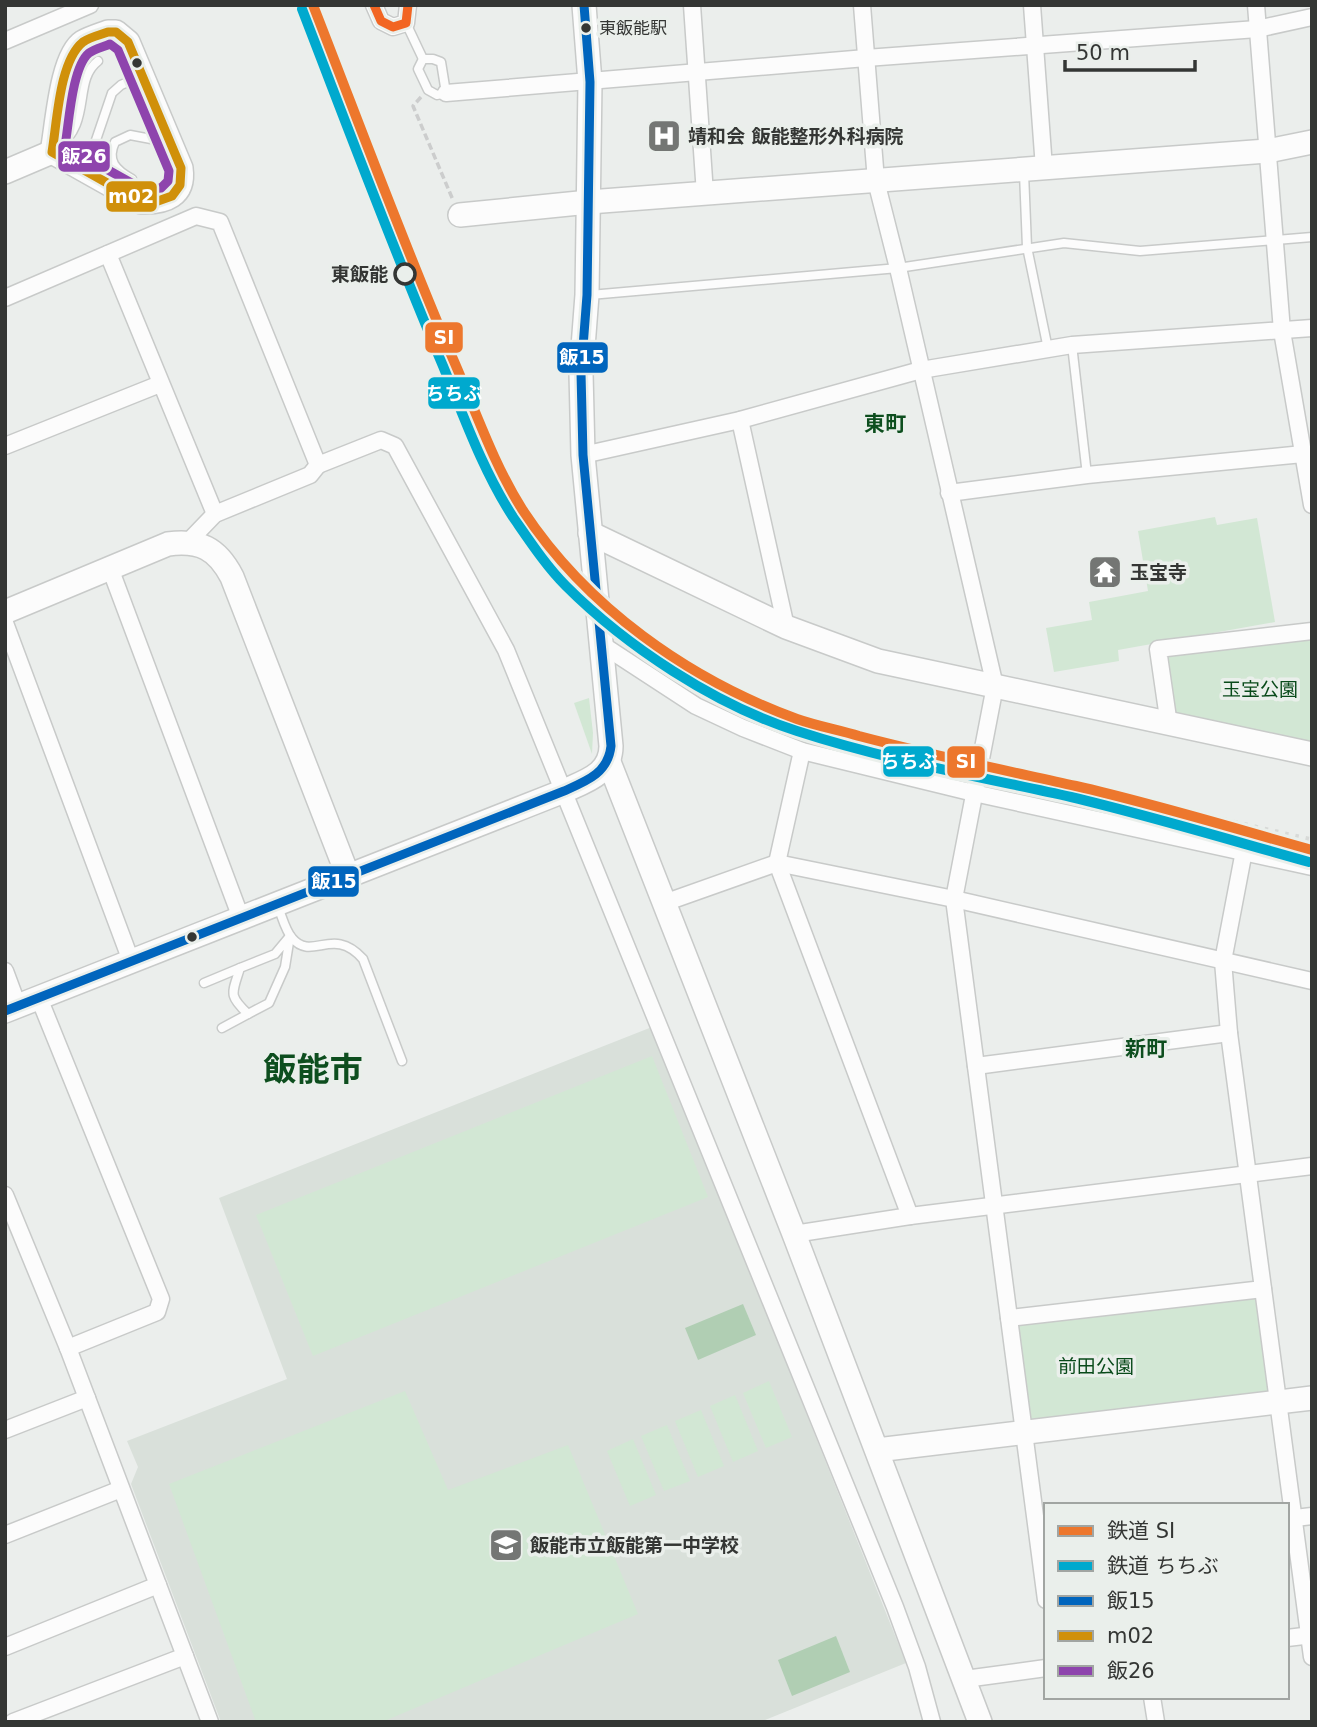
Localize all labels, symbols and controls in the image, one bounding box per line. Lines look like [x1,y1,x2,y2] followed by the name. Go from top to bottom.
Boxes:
[599,18,667,38] place label: 東飯能駅
[579,21,593,35] marker: 東飯能駅
[1065,28,1194,72] scale bar
[1076,41,1130,65] text: 50 m
[130,56,144,70] unlabelled marker
[645,117,683,155] hospital icon: 靖和会 飯能整形外科病院
[688,125,904,147] place label: 靖和会 飯能整形外科病院
[57,140,111,173] line badge: 飯26
[61,145,107,167] text: 飯26
[105,180,158,213] line badge: m02
[108,185,154,207] text: m02
[331,263,388,285] place label: 東飯能
[394,263,416,285] marker: 東飯能
[424,321,464,354] line badge: SI
[434,326,454,348] text: SI
[556,341,609,374] line badge: 飯15
[559,346,605,368] text: 飯15
[427,376,481,410] line badge: ちちぶ
[425,382,483,404] text: ちちぶ
[864,412,906,436] district label: 東町
[1086,553,1124,591] temple icon: 玉宝寺
[1130,561,1187,583] place label: 玉宝寺
[1222,678,1298,700] park label: 玉宝公園
[882,745,935,778] line badge: ちちぶ
[946,745,986,779] line badge: SI
[880,750,938,772] text: ちちぶ
[956,750,976,772] text: SI
[307,865,360,898] line badge: 飯15
[311,870,357,892] text: 飯15
[185,930,199,944] unlabelled marker
[1125,1037,1167,1061] district label: 新町
[264,1050,363,1089] district label: 飯能市
[1058,1355,1134,1377] park label: 前田公園
[1044,1503,1289,1699] legend
[1107,1519,1175,1543] text: 鉄道 SI
[487,1526,525,1564] school or university icon: 飯能市立飯能第一中学校
[530,1534,739,1556] place label: 飯能市立飯能第一中学校
[1107,1554,1219,1578] text: 鉄道 ちちぶ
[1107,1589,1155,1613] text: 飯15
[1107,1624,1154,1648] text: m02
[1107,1659,1155,1683] text: 飯26

